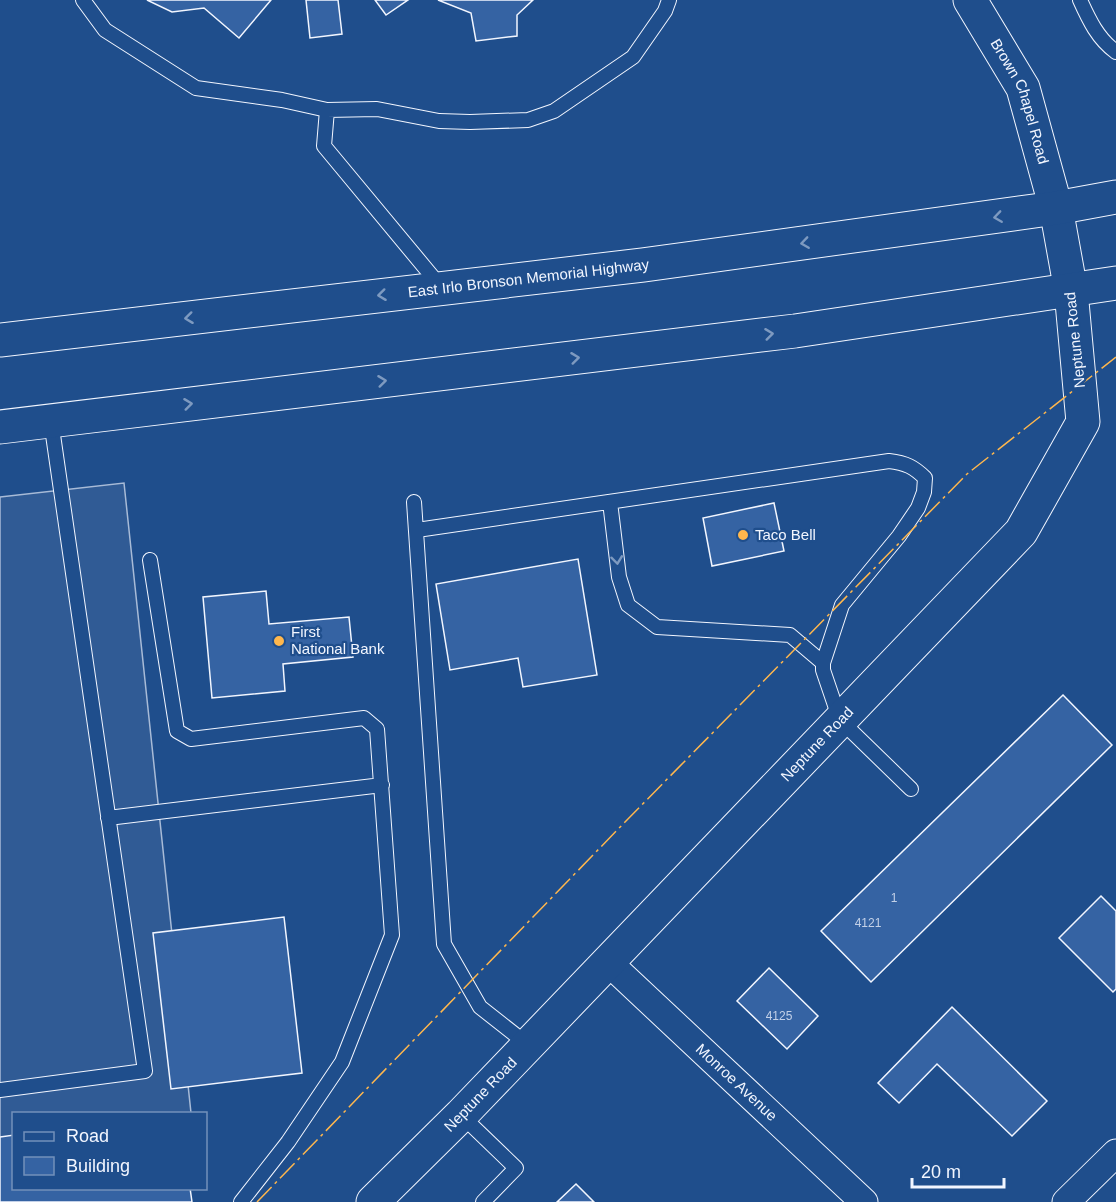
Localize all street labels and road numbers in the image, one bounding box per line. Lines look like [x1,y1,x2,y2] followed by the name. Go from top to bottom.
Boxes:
[987,35,1052,166] street label: Brown Chapel Road
[407,255,651,300] street label: East Irlo Bronson Memorial Highway
[1061,291,1088,389] street label: Neptune Road
[777,703,857,785] street label: Neptune Road
[693,1040,781,1124] street label: Monroe Avenue
[440,1053,520,1135] street label: Neptune Road

